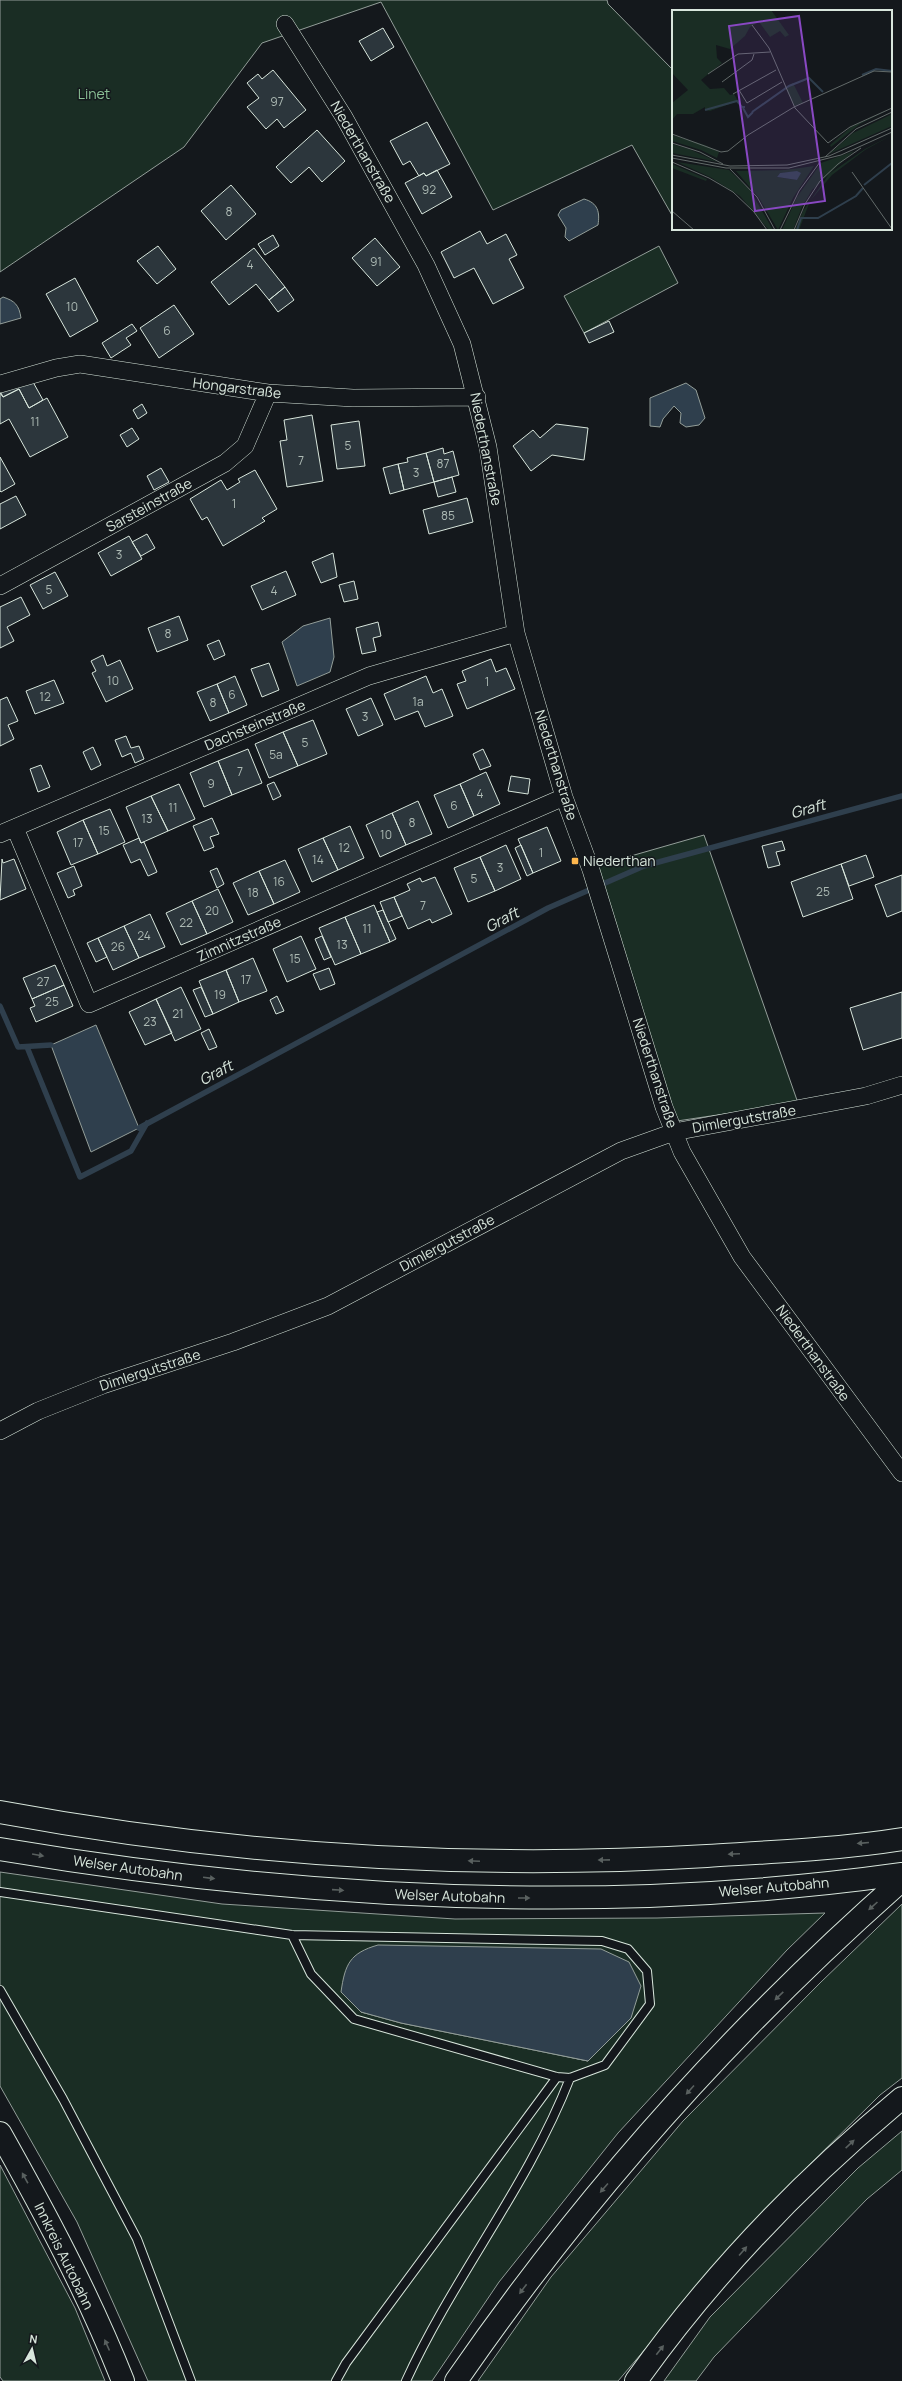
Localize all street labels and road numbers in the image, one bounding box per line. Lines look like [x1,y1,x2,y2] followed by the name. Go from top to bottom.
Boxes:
[327,97,400,206] street label: Niederthanstraße
[192,373,282,402] street label: Hongarstraße
[466,391,507,507] street label: Niederthanstraße
[102,473,195,536] street label: Sarsteinstraße
[201,695,308,754] street label: Dachsteinstraße
[531,707,582,822] street label: Niederthanstraße
[194,911,284,966] street label: Zimnitzstraße
[629,1015,682,1130] street label: Niederthanstraße
[691,1100,797,1137] street label: Dimlergutstraße
[396,1210,498,1276] street label: Dimlergutstraße
[772,1301,855,1405] street label: Niederthanstraße
[97,1344,203,1395] street label: Dimlergutstraße
[72,1850,184,1885] street label: Welser Autobahn
[718,1872,830,1901] street label: Welser Autobahn
[394,1884,506,1907] street label: Welser Autobahn
[30,2199,99,2312] street label: Innkreis Autobahn

